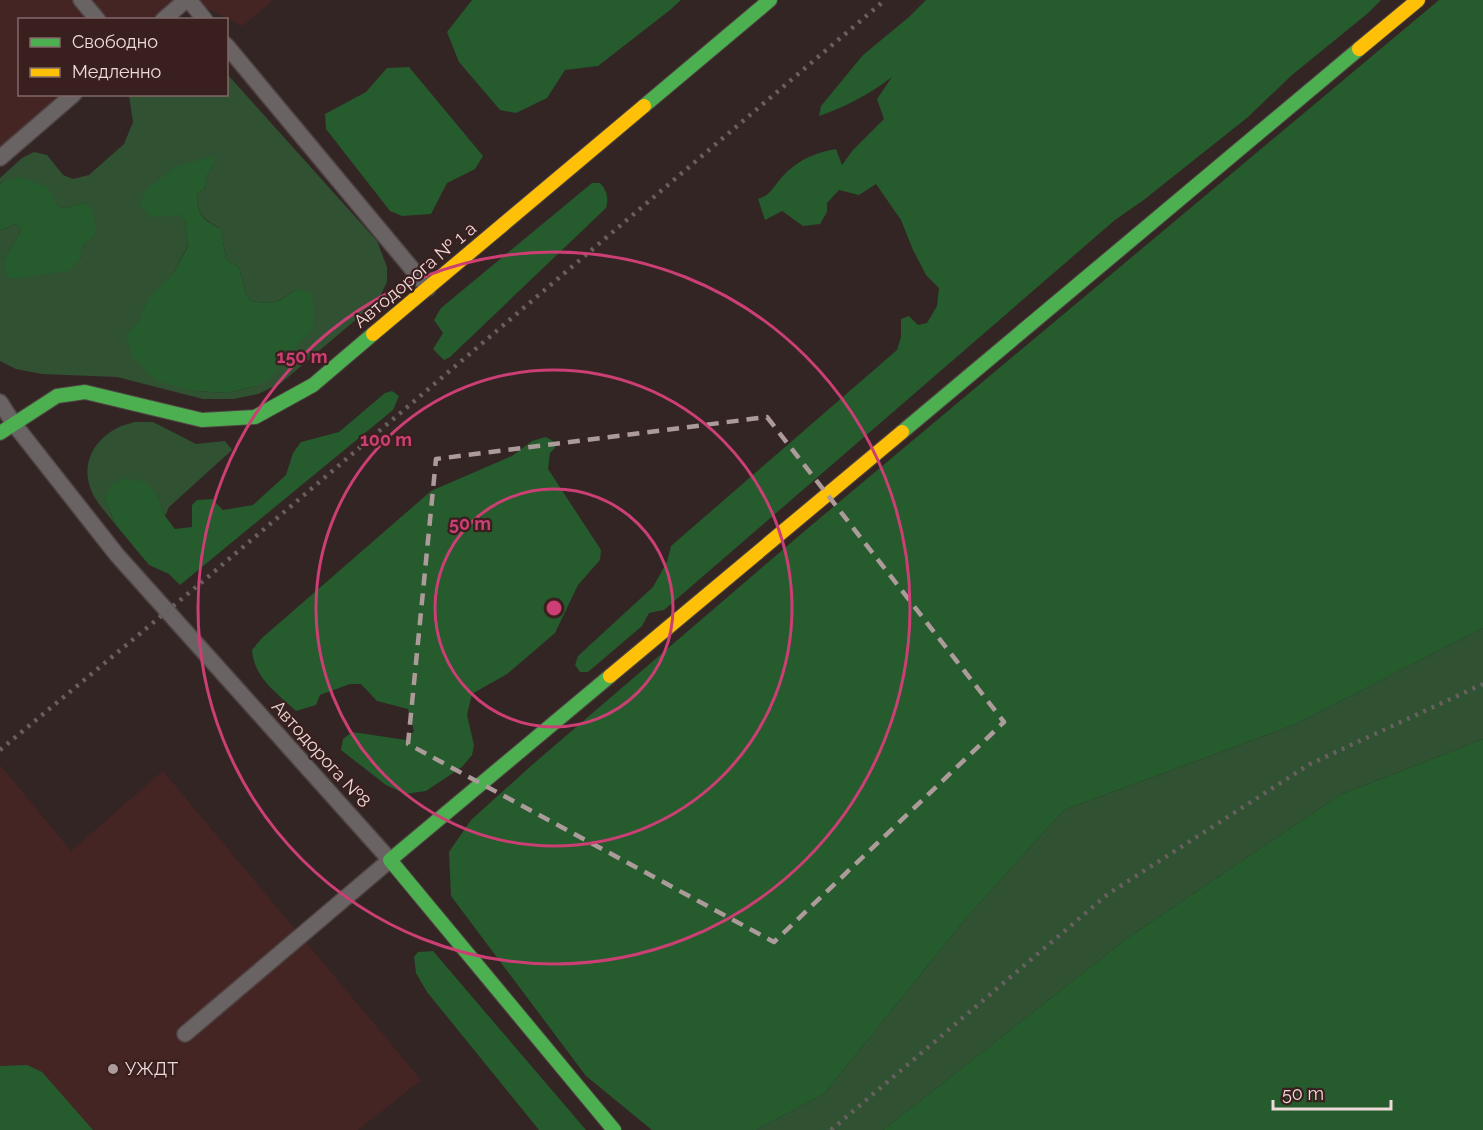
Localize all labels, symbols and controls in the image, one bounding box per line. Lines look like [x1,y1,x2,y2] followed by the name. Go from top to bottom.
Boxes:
[18,18,228,96] legend
[72,31,158,52] text: Свободно
[72,61,161,82] text: Медленно
[349,217,480,332] street label: Автодорога № 1 а
[277,346,328,367] text: 150 m
[360,429,412,450] text: 100 m
[449,513,491,534] text: 50 m
[544,598,564,618] centre of rings
[268,696,375,812] street label: Автодорога №8
[125,1058,178,1079] place label: УЖДТ
[106,1062,120,1076] marker: УЖДТ
[1273,1073,1392,1111] scale bar
[1282,1083,1324,1104] text: 50 m

